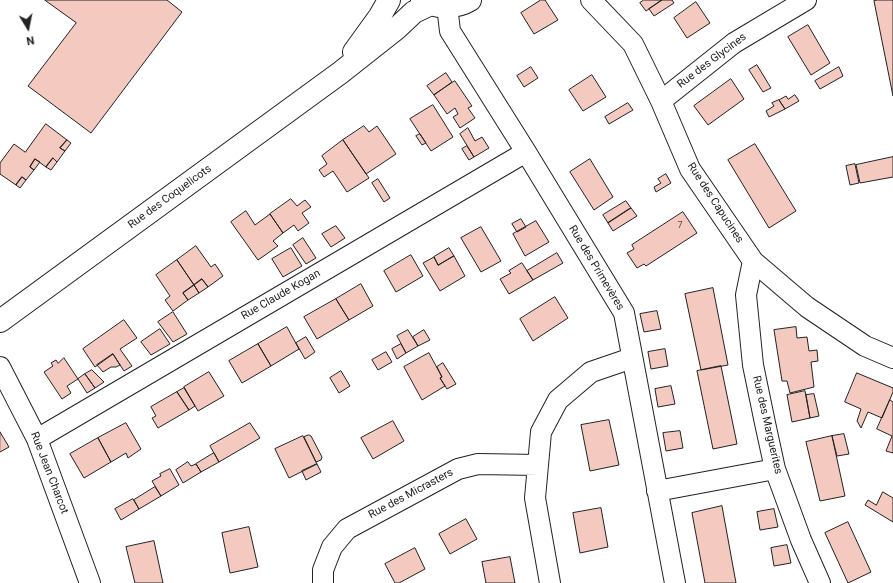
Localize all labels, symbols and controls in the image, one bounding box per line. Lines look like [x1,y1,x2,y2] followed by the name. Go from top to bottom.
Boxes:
[8,8,48,48] north arrow
[675,31,749,91] street label: Rue des Glycines
[25,33,35,47] text: N
[684,160,746,246] street label: Rue des Capucines
[126,162,214,232] street label: Rue des Coquelicots
[677,221,683,231] house number: 7
[565,223,627,313] street label: Rue des Primevères
[239,267,323,323] street label: Rue Claude Kogan
[749,374,785,476] street label: Rue des Marguerites
[27,430,71,516] street label: Rue Jean Charcot
[366,466,456,522] street label: Rue des Micrasters

